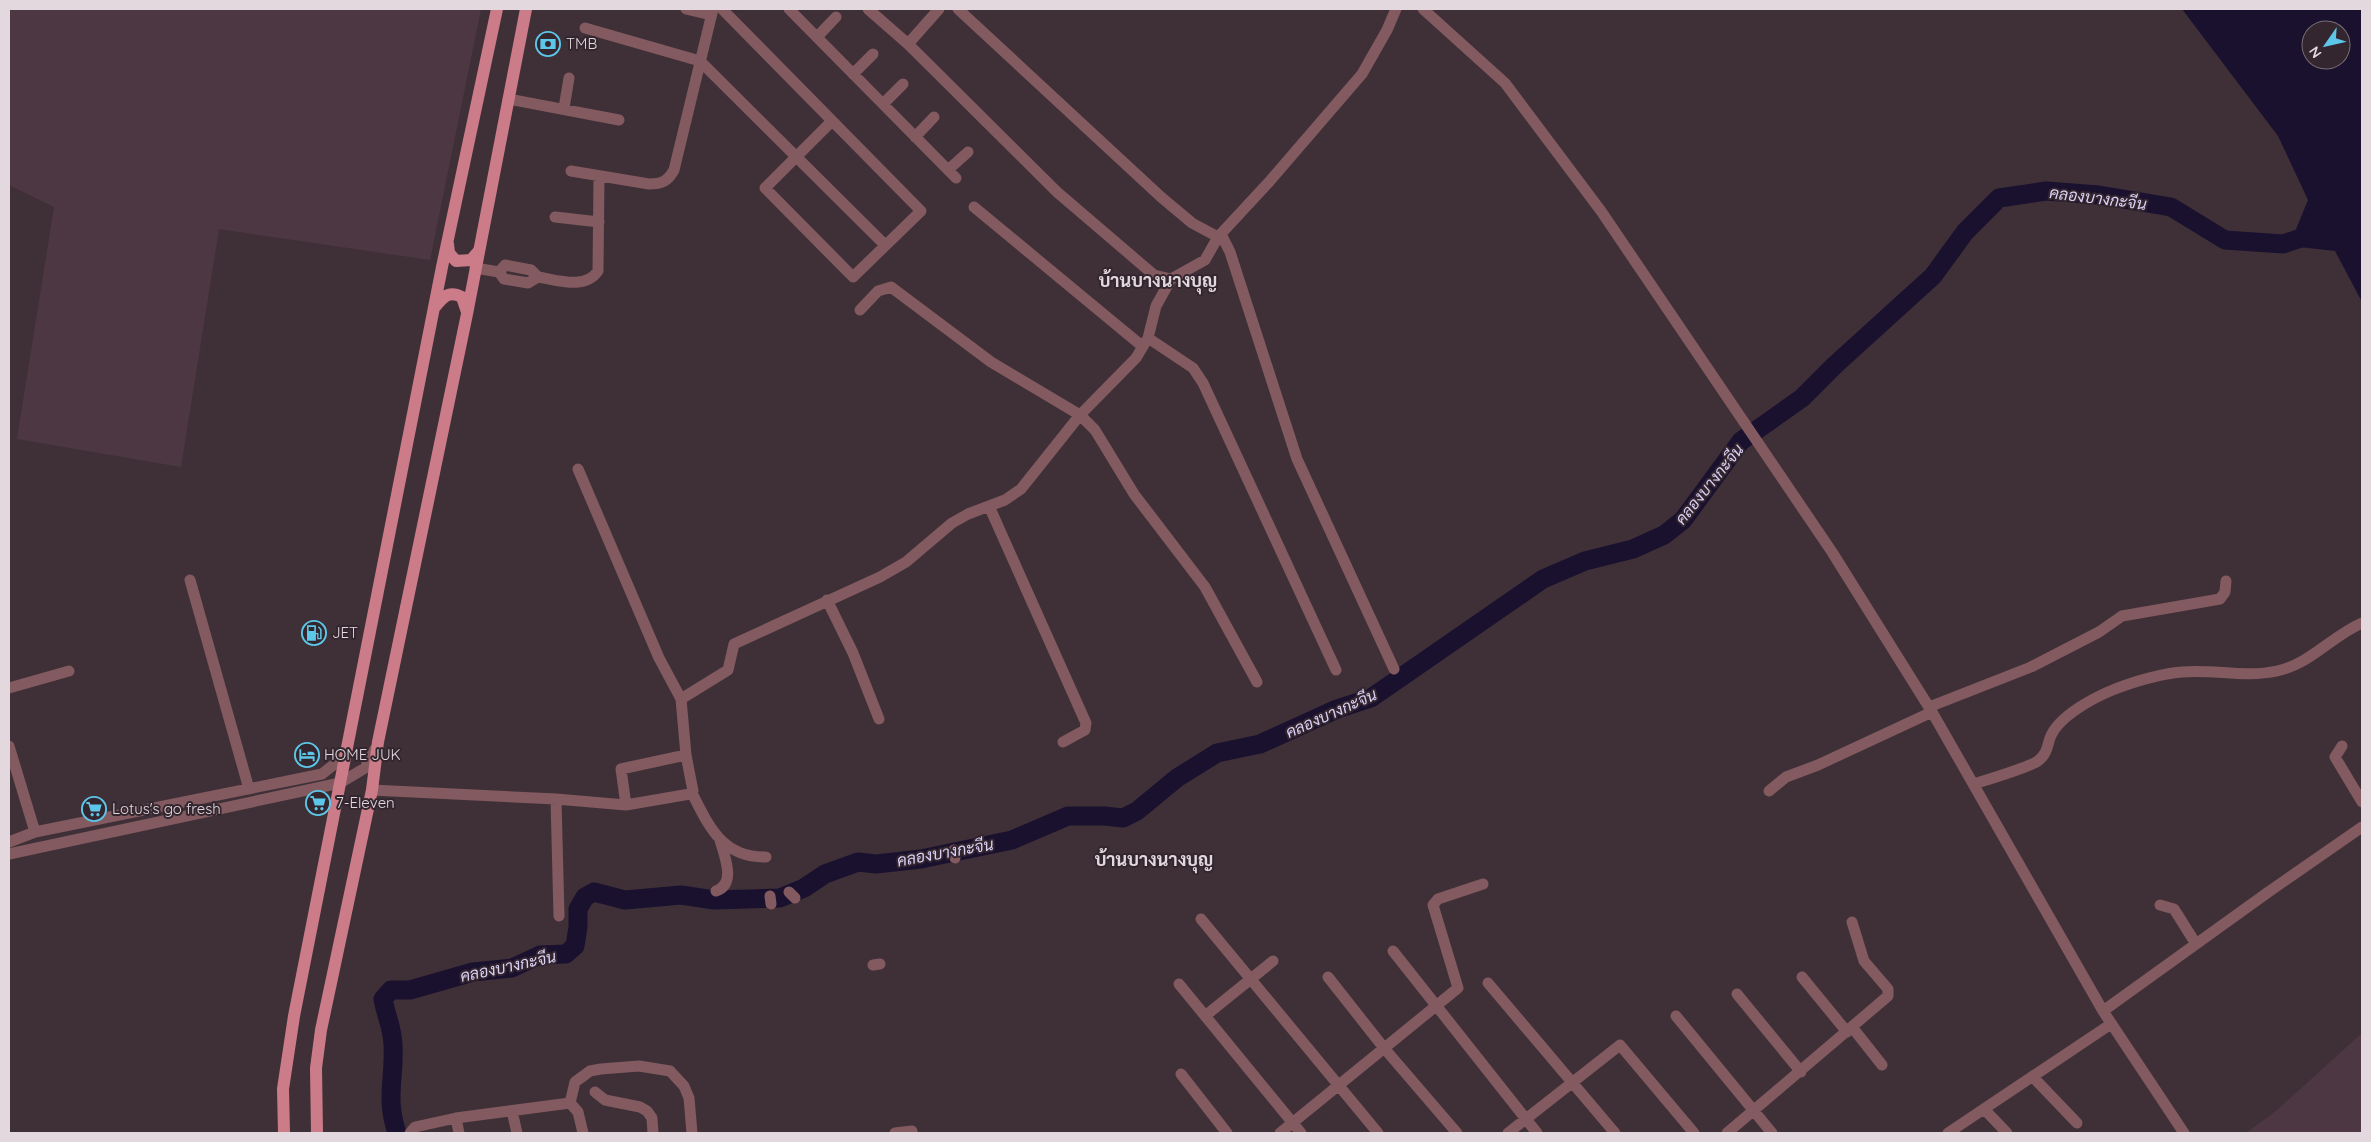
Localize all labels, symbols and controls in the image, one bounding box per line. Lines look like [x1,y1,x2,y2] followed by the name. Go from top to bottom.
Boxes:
[2301,20,2351,70] north arrow
[535,31,561,57] bank icon: TMB
[566,34,597,53] place label: TMB
[2305,43,2326,62] text: N
[2048,181,2148,214] water label: คลองบางกะจีน
[1099,269,1217,295] district label: บ้านบางนางบุญ
[1670,439,1748,528] water label: คลองบางกะจีน
[301,620,327,646] fuel station icon: JET
[332,623,358,642] place label: JET
[1282,683,1380,742] water label: คลองบางกะจีน
[294,742,320,768] hotel icon: HOME JUK
[324,745,401,764] place label: HOME JUK
[305,790,331,816] supermarket icon: 7-Eleven
[336,793,395,812] place label: 7-Eleven
[81,796,107,822] supermarket icon: Lotus's go fresh
[112,799,221,818] place label: Lotus's go fresh
[895,833,995,870] water label: คลองบางกะจีน
[1095,848,1213,874] district label: บ้านบางนางบุญ
[458,945,558,986] water label: คลองบางกะจีน

